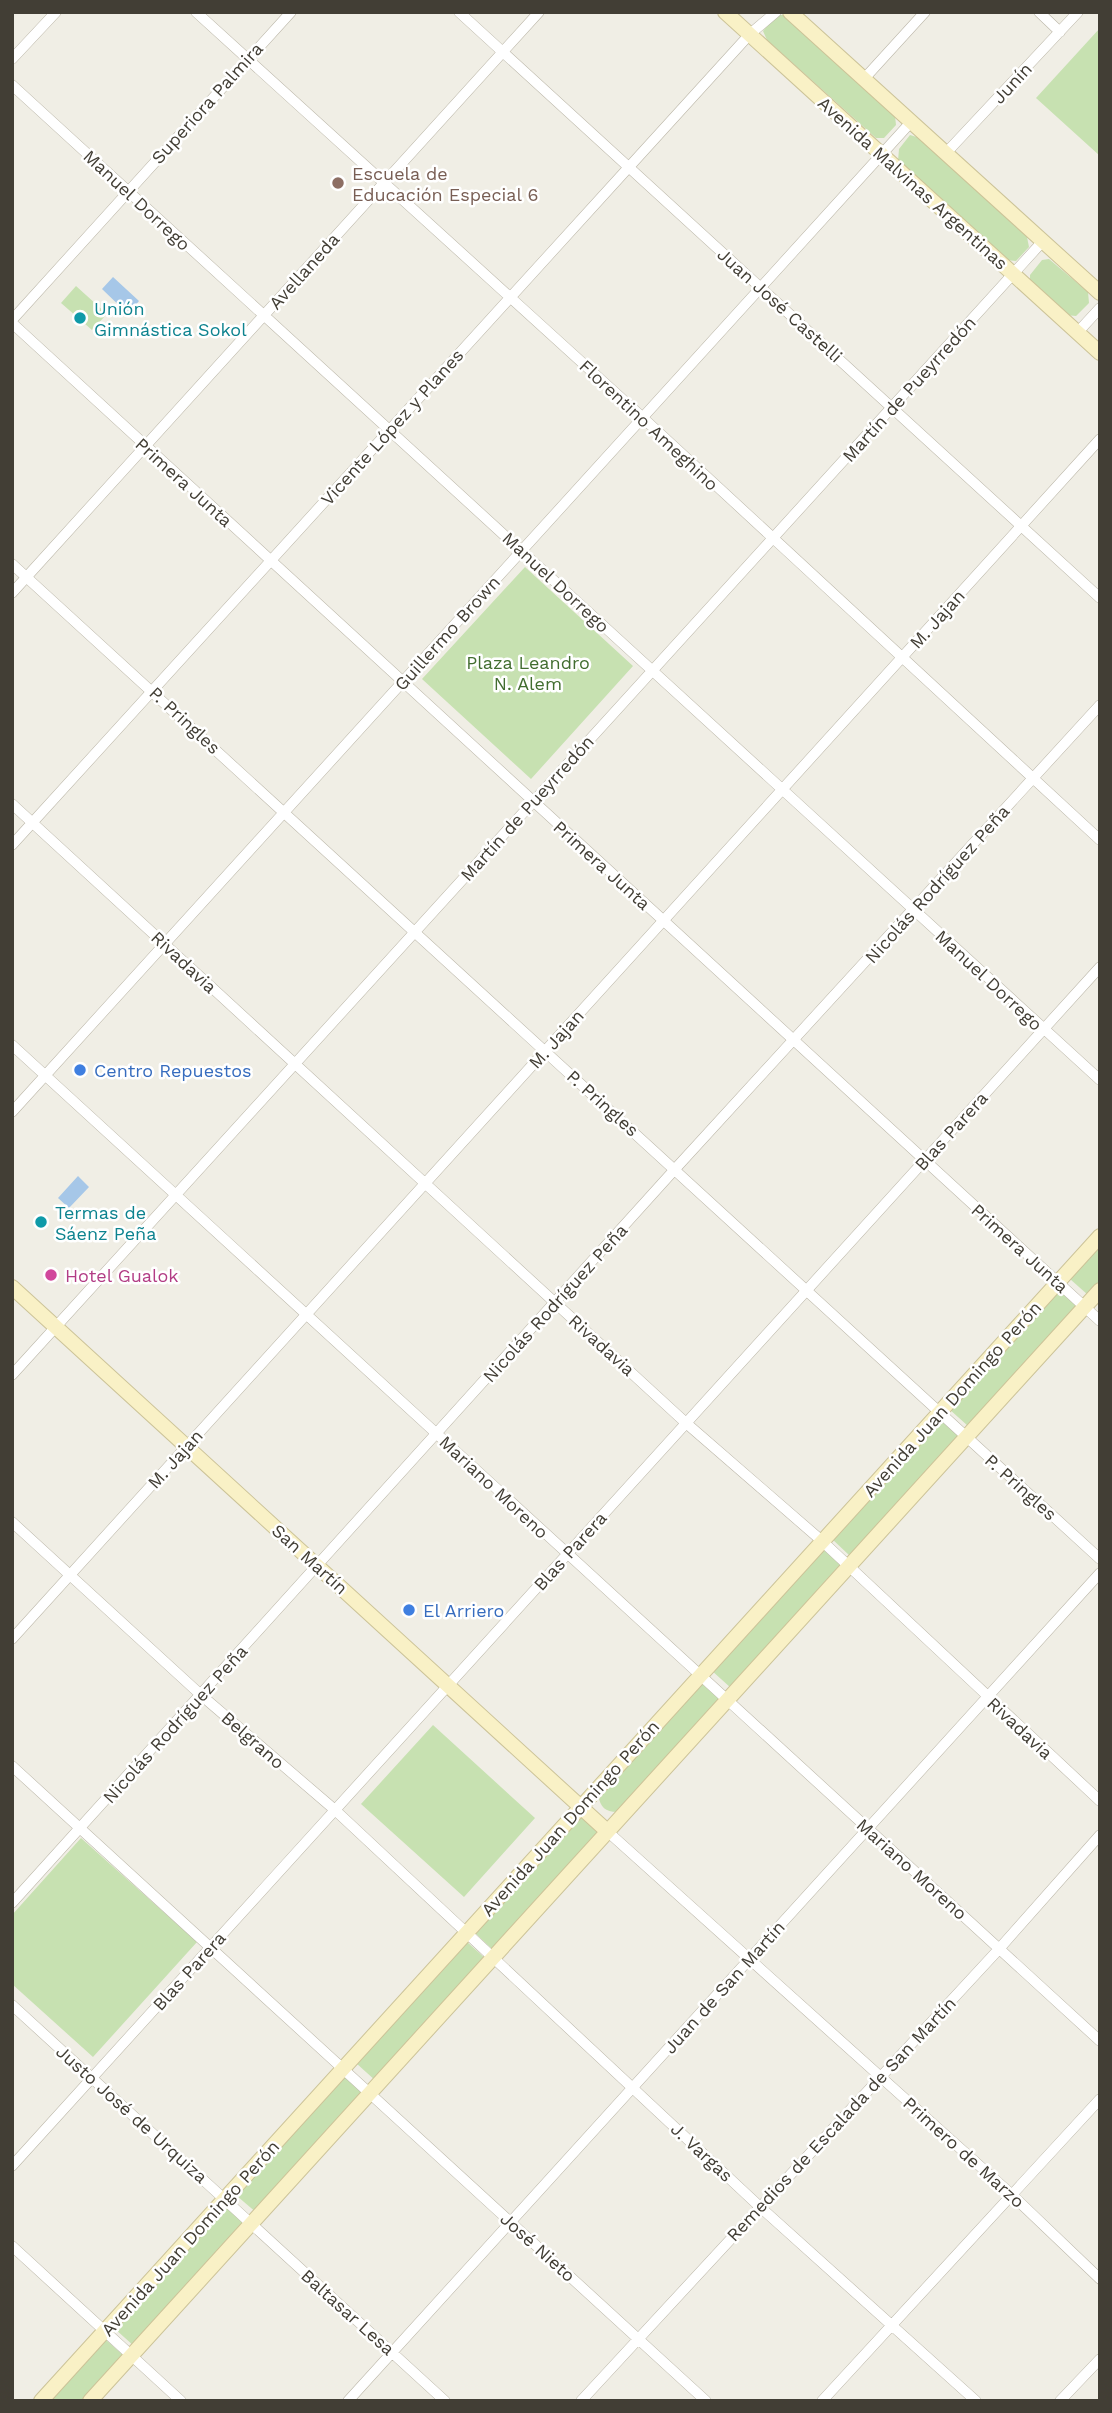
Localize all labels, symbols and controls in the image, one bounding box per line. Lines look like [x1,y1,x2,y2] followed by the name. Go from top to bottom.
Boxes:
[147,38,267,168] street label: Superiora Palmira
[988,58,1036,108] street label: Junín
[814,92,1012,274] street label: Avenida Malvinas Argentinas
[79,145,195,255] street label: Manuel Dorrego
[352,163,538,205] place label: Escuela de Educación Especial 6
[330,175,346,191] marker: Escuela de Educación Especial 6
[264,229,344,313] street label: Avellaneda
[713,243,847,367] street label: Juan José Castelli
[94,298,247,340] place label: Unión Gimnástica Sokol
[72,310,88,326] marker: Unión Gimnástica Sokol
[838,312,980,466] street label: Martín de Pueyrredón
[316,345,468,509] street label: Vicente López y Planes
[575,355,723,495] street label: Florentino Ameghino
[131,433,237,531] street label: Primera Junta
[498,527,614,637] street label: Manuel Dorrego
[390,571,504,695] street label: Guillermo Brown
[905,585,969,653] street label: M. Jajan
[466,652,590,694] park label: Plaza Leandro N. Alem
[145,682,225,758] street label: P. Pringles
[456,731,598,885] street label: Martín de Pueyrredón
[860,801,1014,967] street label: Nicolás Rodríguez Peña
[549,816,655,914] street label: Primera Junta
[931,925,1047,1035] street label: Manuel Dorrego
[147,927,221,997] street label: Rivadavia
[524,1005,588,1073] street label: M. Jajan
[94,1060,251,1081] place label: Centro Repuestos
[72,1062,88,1078] marker: Centro Repuestos
[563,1065,643,1141] street label: P. Pringles
[910,1087,992,1175] street label: Blas Parera
[967,1199,1073,1297] street label: Primera Junta
[55,1202,156,1244] place label: Termas de Sáenz Peña
[33,1214,49,1230] marker: Termas de Sáenz Peña
[478,1220,632,1386] street label: Nicolás Rodríguez Peña
[65,1265,179,1286] place label: Hotel Gualok
[43,1267,59,1283] marker: Hotel Gualok
[859,1297,1045,1501] street label: Avenida Juan Domingo Perón
[565,1310,639,1380] street label: Rivadavia
[143,1425,207,1493] street label: M. Jajan
[435,1431,553,1543] street label: Mariano Moreno
[981,1449,1061,1525] street label: P. Pringles
[529,1507,611,1595] street label: Blas Parera
[268,1520,352,1598] street label: San Martín
[423,1600,504,1621] place label: El Arriero
[401,1602,417,1618] marker: El Arriero
[98,1641,252,1807] street label: Nicolás Rodríguez Peña
[983,1693,1057,1763] street label: Rivadavia
[217,1707,289,1773] street label: Belgrano
[477,1716,663,1920] street label: Avenida Juan Domingo Perón
[852,1814,972,1924] street label: Mariano Moreno
[659,1916,789,2058] street label: Juan de San Martín
[148,1927,230,2015] street label: Blas Parera
[722,1992,960,2246] street label: Remedios de Escalada de San Martín
[52,2041,212,2187] street label: Justo José de Urquiza
[899,2092,1029,2212] street label: Primero de Marzo
[667,2118,737,2186] street label: J. Vargas
[97,2136,283,2340] street label: Avenida Juan Domingo Perón
[496,2208,580,2286] street label: José Nieto
[297,2265,399,2359] street label: Baltasar Lesa

